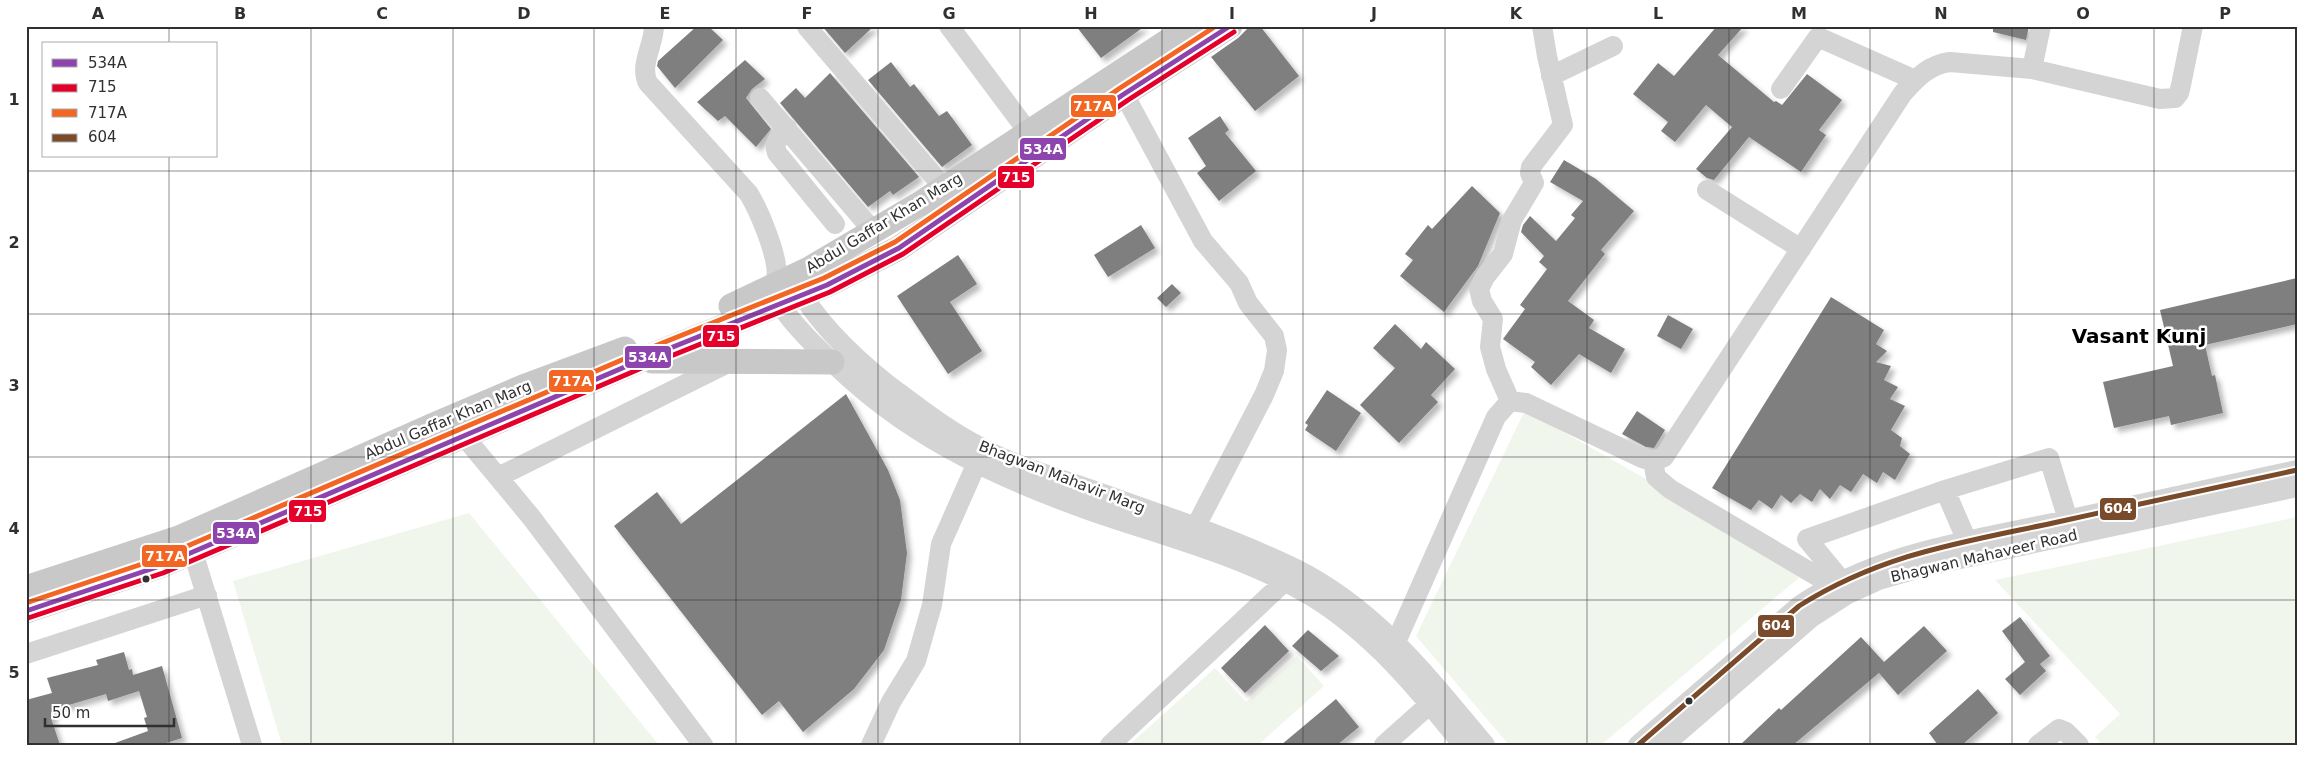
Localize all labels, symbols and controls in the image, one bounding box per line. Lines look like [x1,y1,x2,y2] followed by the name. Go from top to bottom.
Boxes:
[92,4,105,23] text: A
[234,4,246,23] text: B
[376,4,388,23] text: C
[517,4,531,23] text: D
[660,4,670,23] text: E
[802,4,812,23] text: F
[942,4,956,23] text: G
[1084,4,1098,23] text: H
[1229,4,1235,23] text: I
[1370,4,1377,23] text: J
[1510,4,1523,23] text: K
[1653,4,1663,23] text: L
[1791,4,1807,23] text: M
[1934,4,1948,23] text: N
[2076,4,2090,23] text: O
[2219,4,2231,23] text: P
[42,42,218,158] legend
[88,54,128,72] text: 534A
[88,78,117,96] text: 715
[8,90,20,109] text: 1
[1070,94,1117,118] line badge: 717A
[1073,98,1113,114] text: 717A
[88,104,128,122] text: 717A
[88,128,117,146] text: 604
[1019,137,1067,161] line badge: 534A
[1023,141,1063,157] text: 534A
[997,165,1035,189] line badge: 715
[802,169,966,277] street label: Abdul Gaffar Khan Marg
[1001,169,1031,185] text: 715
[8,233,20,252] text: 2
[702,324,740,348] line badge: 715
[2072,324,2206,348] district label: Vasant Kunj
[706,328,736,344] text: 715
[624,345,672,369] line badge: 534A
[628,349,668,365] text: 534A
[548,369,595,393] line badge: 717A
[552,373,592,389] text: 717A
[8,376,20,395] text: 3
[362,377,534,463] street label: Abdul Gaffar Khan Marg
[976,437,1148,517] street label: Bhagwan Mahavir Marg
[2099,497,2137,521] line badge: 604
[288,499,327,523] line badge: 715
[2103,500,2133,516] text: 604
[293,503,323,519] text: 715
[8,519,20,538] text: 4
[212,521,260,545] line badge: 534A
[216,525,256,541] text: 534A
[1889,526,2079,586] street label: Bhagwan Mahaveer Road
[141,544,188,568] line badge: 717A
[145,548,185,564] text: 717A
[141,574,151,584] unlabelled marker
[1757,614,1795,638] line badge: 604
[1761,617,1791,633] text: 604
[8,663,20,682] text: 5
[45,696,174,728] scale bar
[1684,696,1694,706] unlabelled marker
[52,704,90,722] text: 50 m

